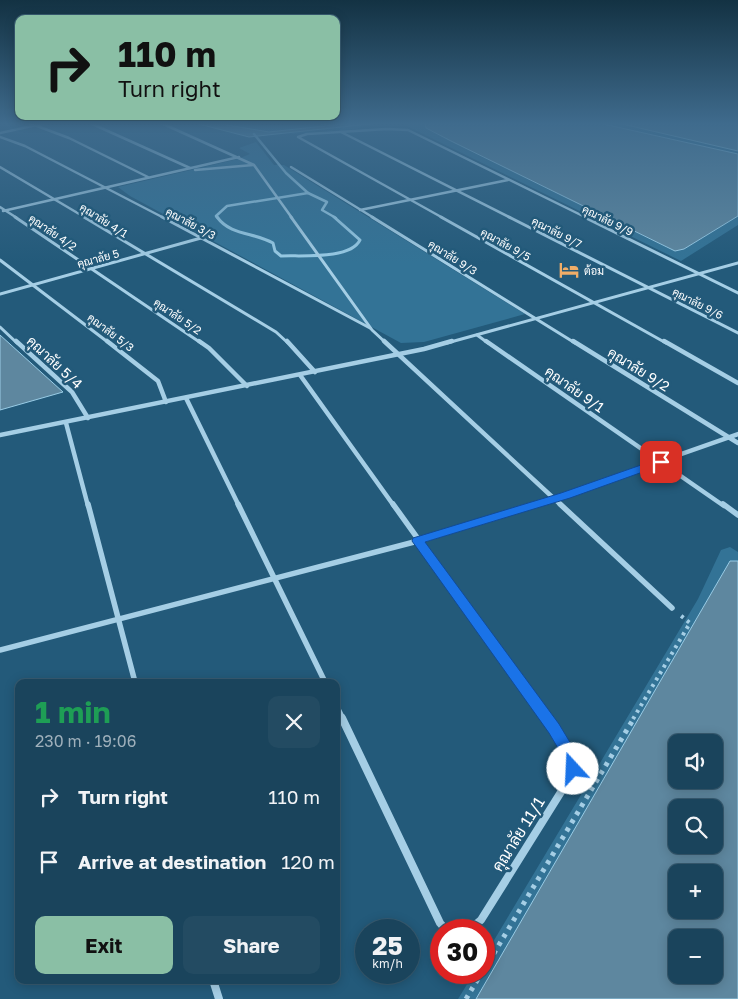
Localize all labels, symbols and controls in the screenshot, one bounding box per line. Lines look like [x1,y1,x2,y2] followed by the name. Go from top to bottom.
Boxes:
[118,33,216,75] text: 110 m
[35,35,100,100] icon: right
[118,75,221,102] text: Turn right
[76,200,130,242] street label: คุณาลัย 4/1
[579,202,636,241] street label: คุณาลัย 9/9
[162,204,218,244] street label: คุณาลัย 3/3
[25,211,79,255] street label: คุณาลัย 4/2
[528,214,584,253] street label: คุณาลัย 9/7
[477,225,533,266] street label: คุณาลัย 9/5
[425,237,480,280] street label: คุณาลัย 9/3
[76,246,121,273] street label: คุณาลัย 5
[558,259,580,281] hotel icon: ต้อม
[584,264,604,277] place label: ต้อม
[669,285,726,324] street label: คุณาลัย 9/6
[150,295,204,339] street label: คุณาลัย 5/2
[83,310,137,356] street label: คุณาลัย 5/3
[22,332,86,394] street label: คุณาลัย 5/4
[604,343,673,396] street label: คุณาลัย 9/2
[541,362,608,417] street label: คุณาลัย 9/1
[640,441,682,483] pin
[647,448,675,476] icon: arrive
[35,694,111,730] text: 1 min
[268,696,320,748] button: close
[35,731,136,751] text: 230 m · 19:06
[668,734,723,984] map controls
[668,734,723,789] button: sound
[546,742,598,794] position arrow
[35,783,63,811] icon: right
[78,785,168,808] text: Turn right
[268,785,320,808] text: 110 m
[487,793,551,876] street label: คุณาลัย 11/1
[668,799,723,854] button: search
[35,848,63,876] icon: arrive
[78,850,266,873] text: Arrive at destination
[281,850,335,873] text: 120 m
[668,864,723,919] button: +
[35,916,173,974] button: Exit
[183,916,320,974] button: Share
[430,919,495,984] speed limit sign: 30
[668,929,723,984] button: −
[372,930,403,961] text: 25
[372,956,403,971] text: km/h

